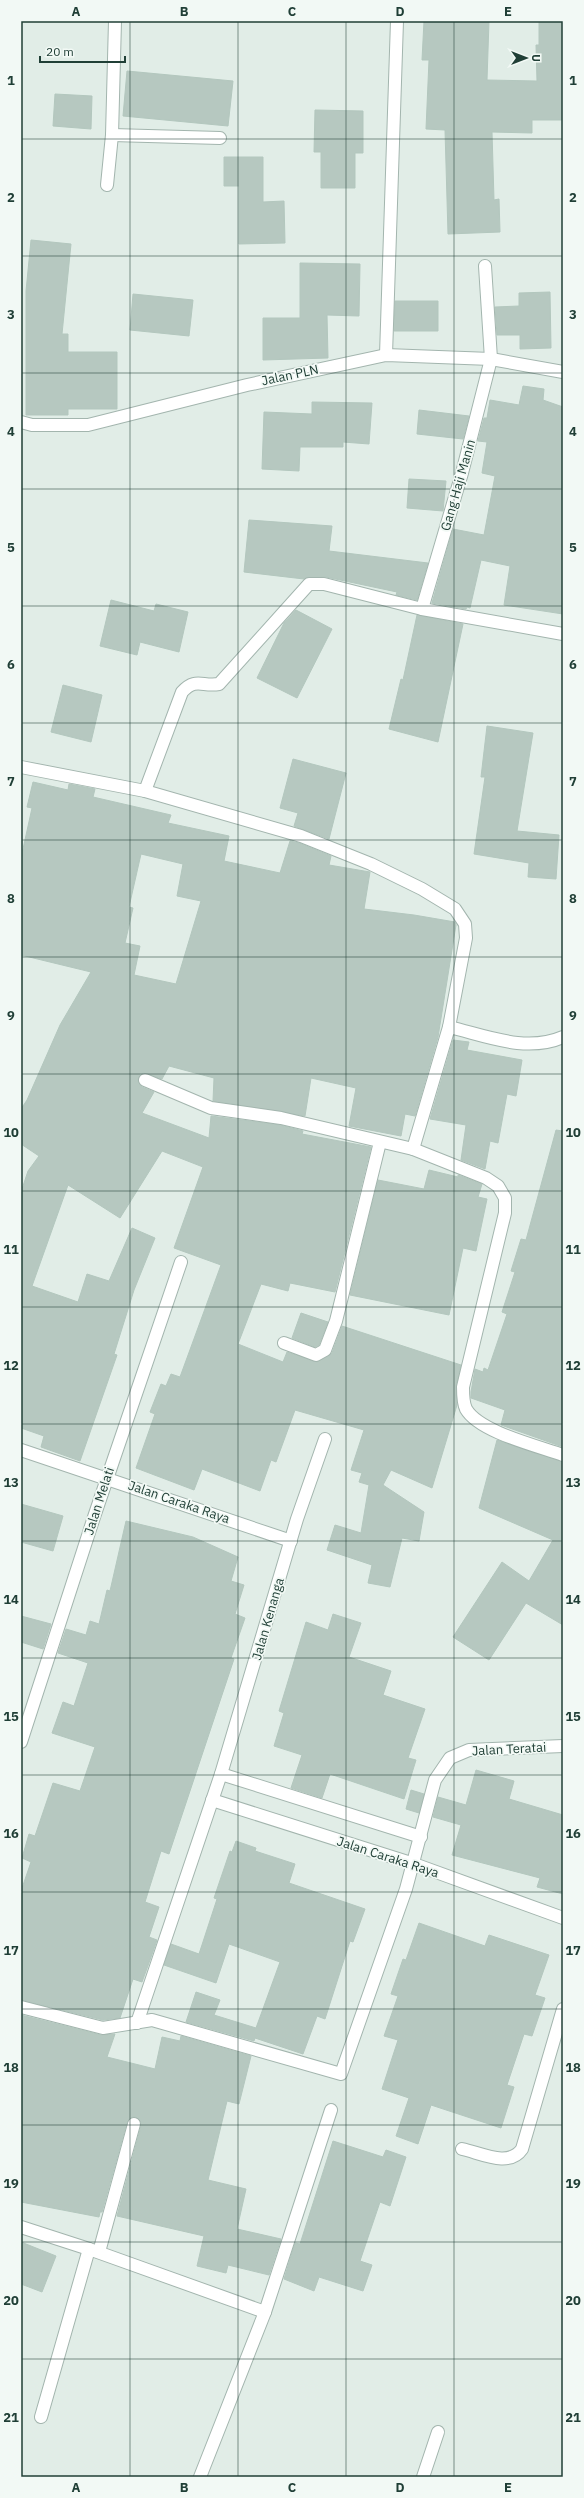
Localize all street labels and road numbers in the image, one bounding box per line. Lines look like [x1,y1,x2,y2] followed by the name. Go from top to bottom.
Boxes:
[260,361,320,389] street label: Jalan PLN
[437,437,479,533] street label: Gang Haji Manin
[80,1465,118,1537] street label: Jalan Melati
[126,1477,232,1527] street label: Jalan Caraka Raya
[248,1576,288,1662] street label: Jalan Kenanga
[471,1739,547,1759] street label: Jalan Teratai
[335,1832,441,1882] street label: Jalan Caraka Raya

